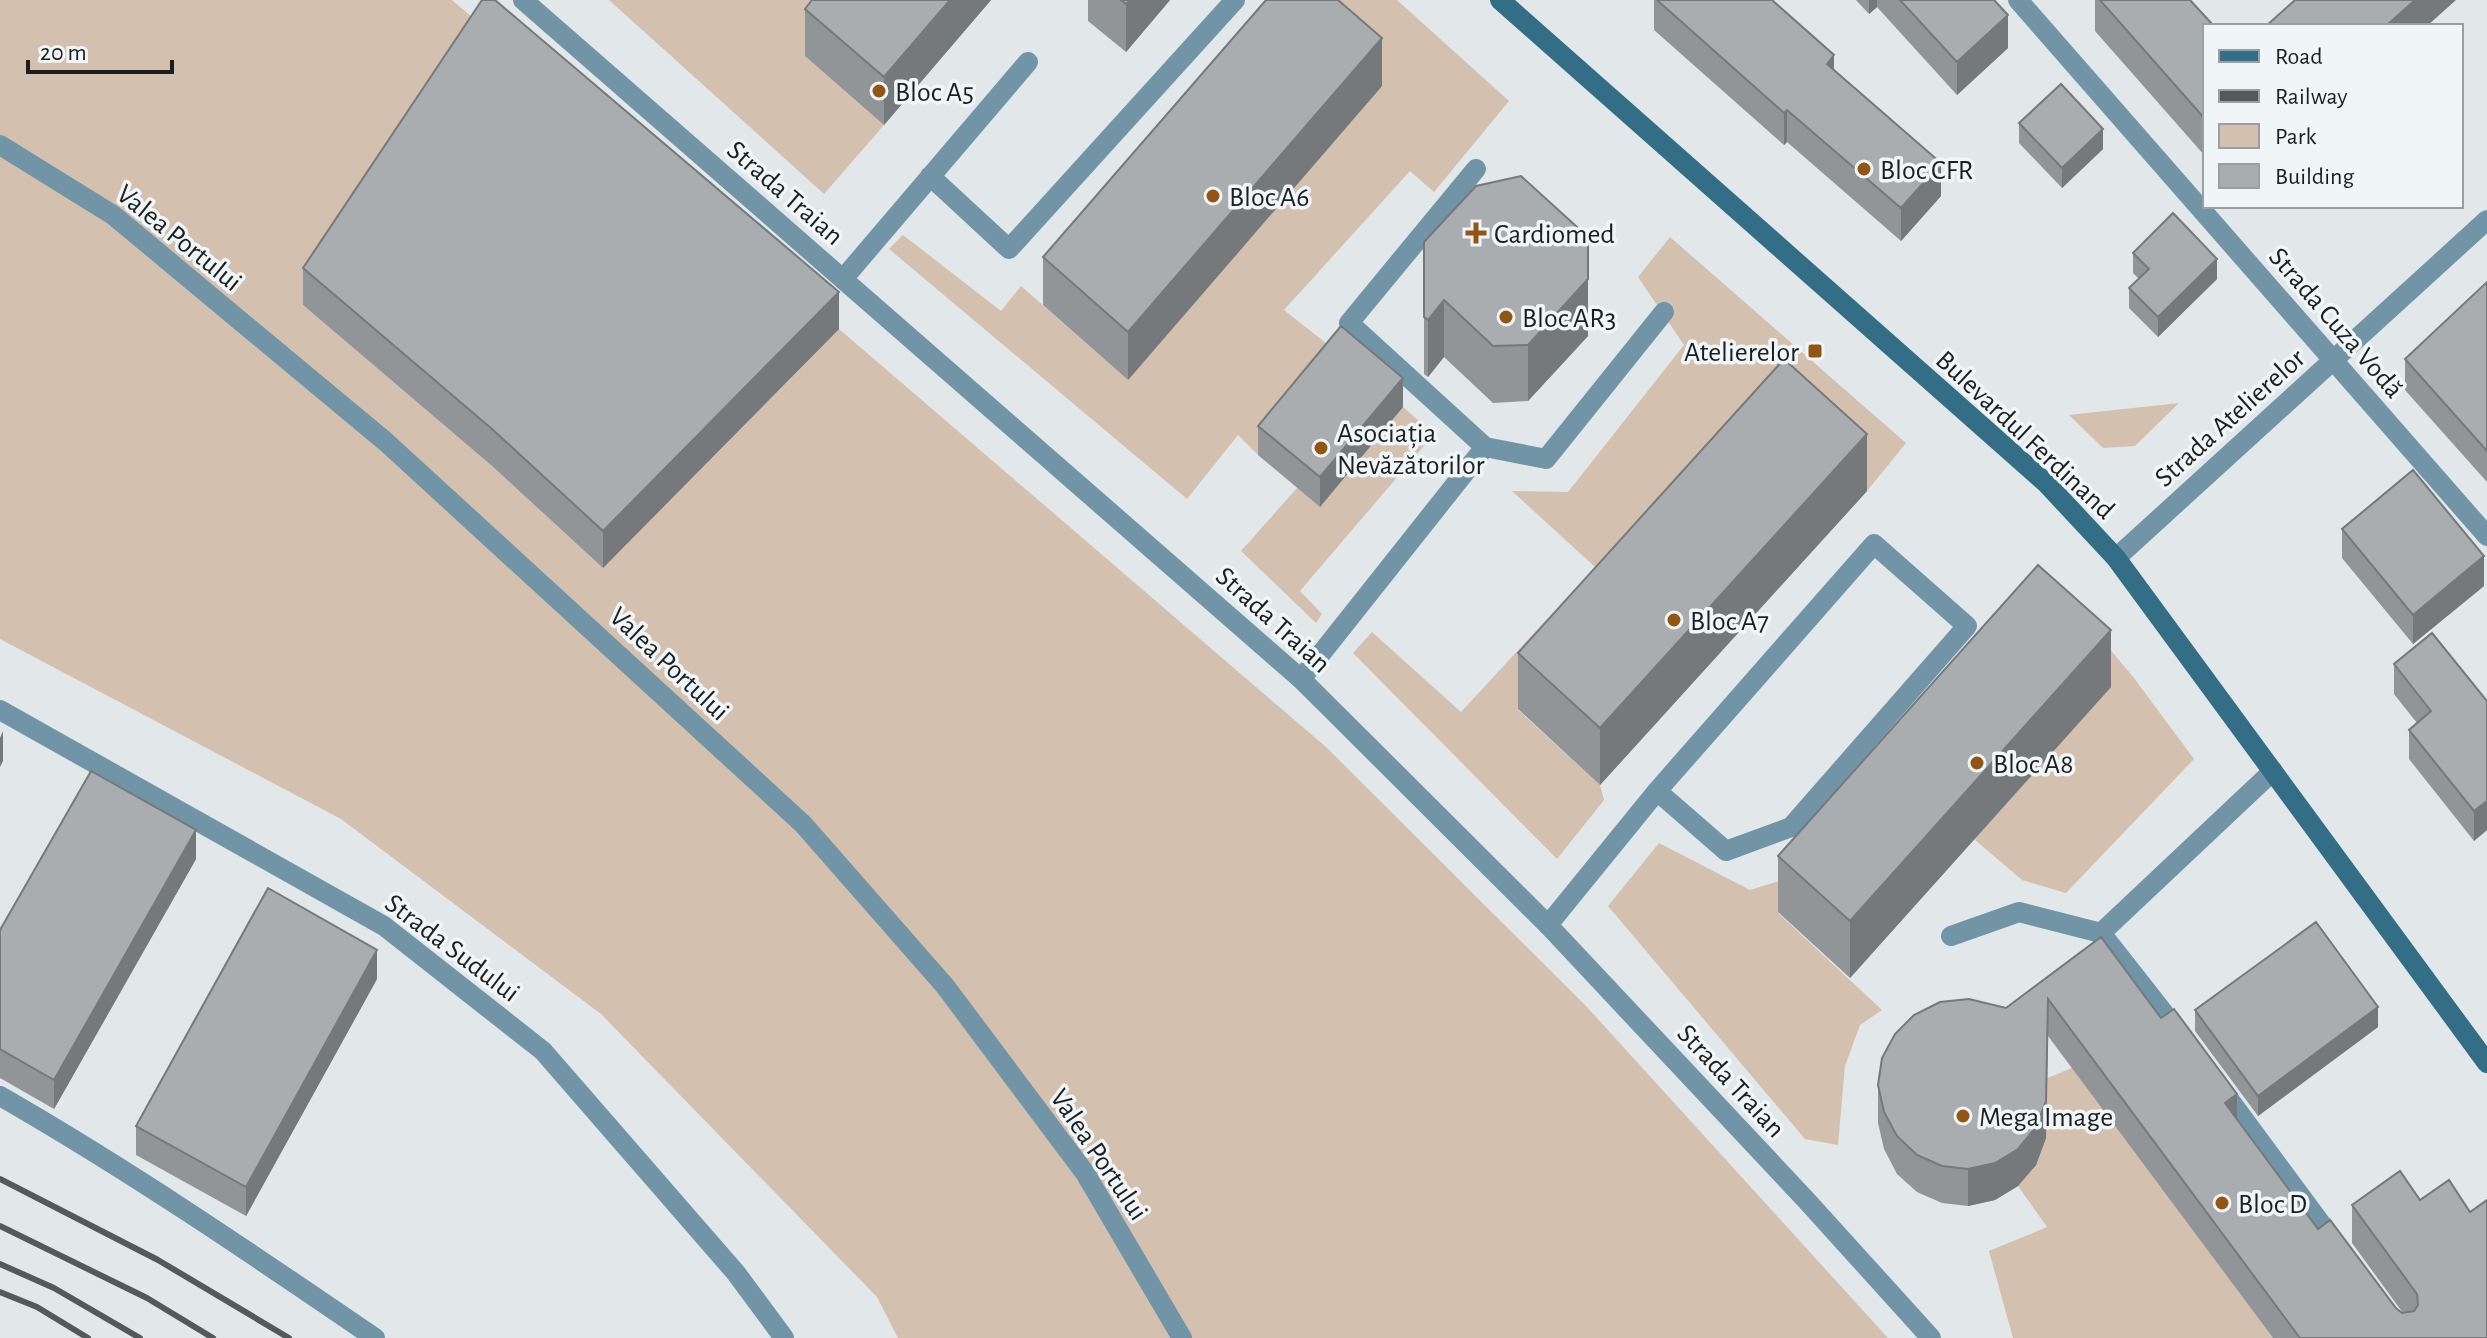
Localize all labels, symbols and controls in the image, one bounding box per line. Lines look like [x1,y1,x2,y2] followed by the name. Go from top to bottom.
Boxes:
[28,24,172,74] scale bar
[2203,24,2463,208] legend
[40,41,87,65] text: 20 m
[2275,45,2323,69] text: Road
[895,79,974,107] place label: Bloc A5
[870,82,888,100] marker: Bloc A5
[2275,85,2347,109] text: Railway
[2275,125,2316,149] text: Park
[721,136,848,251] street label: Strada Traian
[1880,157,1973,185] place label: Bloc CFR
[1855,160,1873,178] marker: Bloc CFR
[2275,165,2354,189] text: Building
[111,180,246,297] street label: Valea Portului
[1229,184,1309,212] place label: Bloc A6
[1204,187,1222,205] marker: Bloc A6
[1494,221,1615,249] place label: Cardiomed
[1465,222,1487,244] marker: Cardiomed
[2263,243,2408,404] street label: Strada Cuza Vodă
[1522,305,1616,333] place label: Bloc AR3
[1497,308,1515,326] marker: Bloc AR3
[1684,339,1799,367] place label: Atelierelor
[1806,342,1824,360] marker: Atelierelor
[2150,344,2311,493] street label: Strada Atelierelor
[1930,346,2119,525] street label: Bulevardul Ferdinand
[1337,420,1485,480] place label: Asociația Nevăzătorilor
[1312,439,1330,457] marker: Asociația Nevăzătorilor
[1210,562,1335,679] street label: Strada Traian
[604,602,734,726] street label: Valea Portului
[1690,608,1769,636] place label: Bloc A7
[1665,611,1683,629] marker: Bloc A7
[1993,751,2074,779] place label: Bloc A8
[1968,754,1986,772] marker: Bloc A8
[379,889,524,1008] street label: Strada Sudului
[1671,1019,1790,1143] street label: Strada Traian
[1044,1084,1152,1226] street label: Valea Portului
[1979,1104,2113,1132] place label: Mega Image
[1954,1107,1972,1125] marker: Mega Image
[2238,1191,2307,1219] place label: Bloc D
[2213,1194,2231,1212] marker: Bloc D

